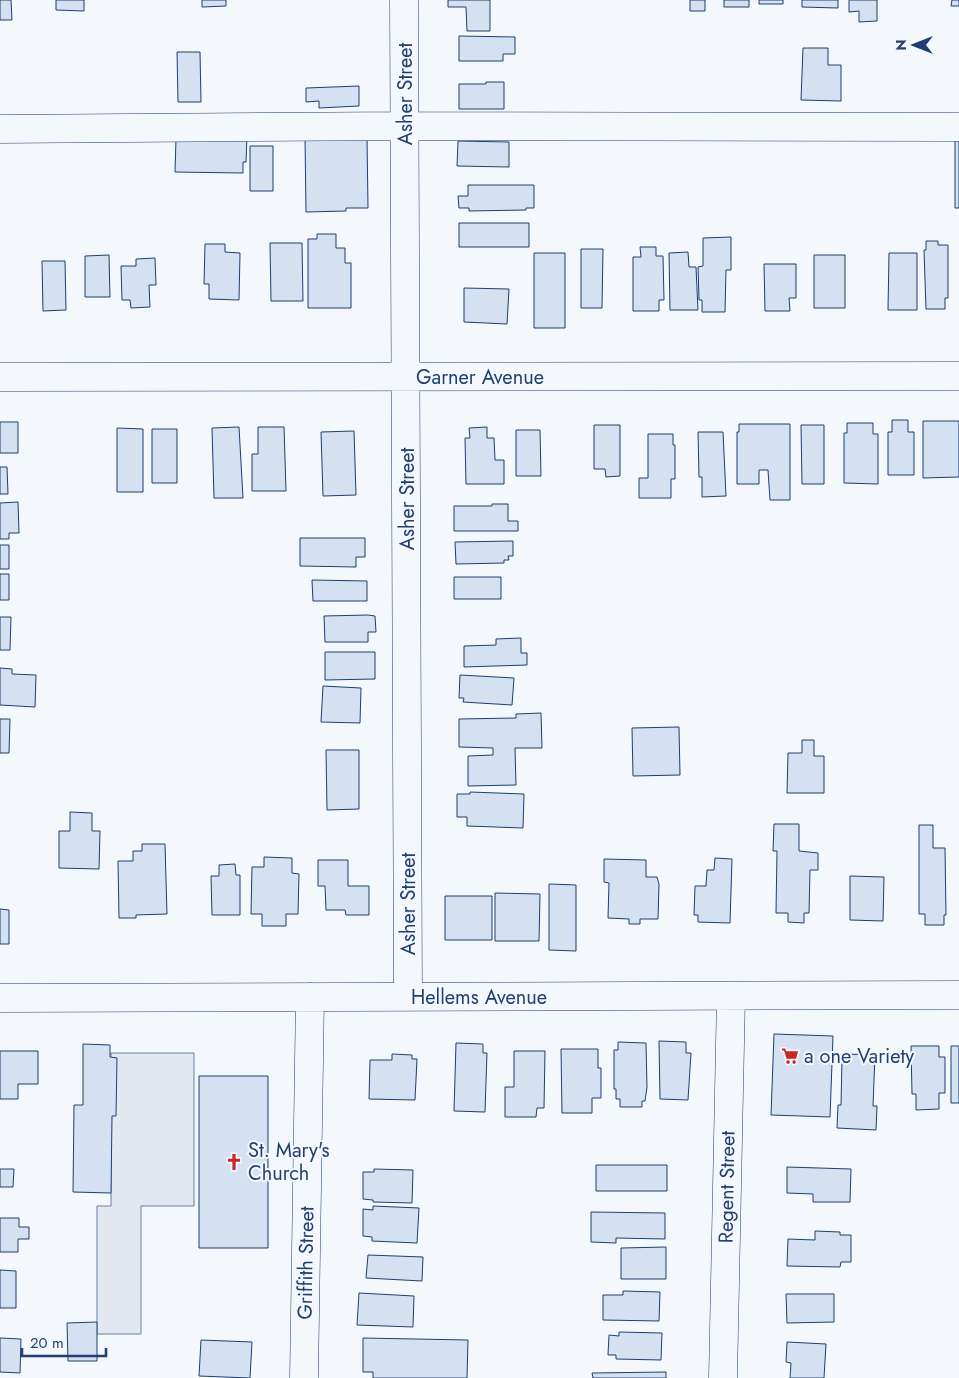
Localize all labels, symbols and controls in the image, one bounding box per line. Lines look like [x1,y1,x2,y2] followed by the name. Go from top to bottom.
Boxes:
[889,20,939,70] north arrow
[891,39,911,51] text: N
[391,42,420,145] street label: Asher Street
[416,363,544,392] street label: Garner Avenue
[393,447,422,550] street label: Asher Street
[394,852,423,955] street label: Asher Street
[411,983,547,1012] street label: Hellems Avenue
[804,1042,914,1071] place label: a one Variety
[780,1046,800,1066] supermarket icon: a one Variety
[712,1130,742,1243] street label: Regent Street
[248,1136,330,1188] place label: St. Mary's Church
[224,1152,244,1172] church icon: St. Mary's Church
[291,1206,321,1320] street label: Griffith Street
[22,1326,106,1358] scale bar
[30,1332,64,1354] text: 20 m

